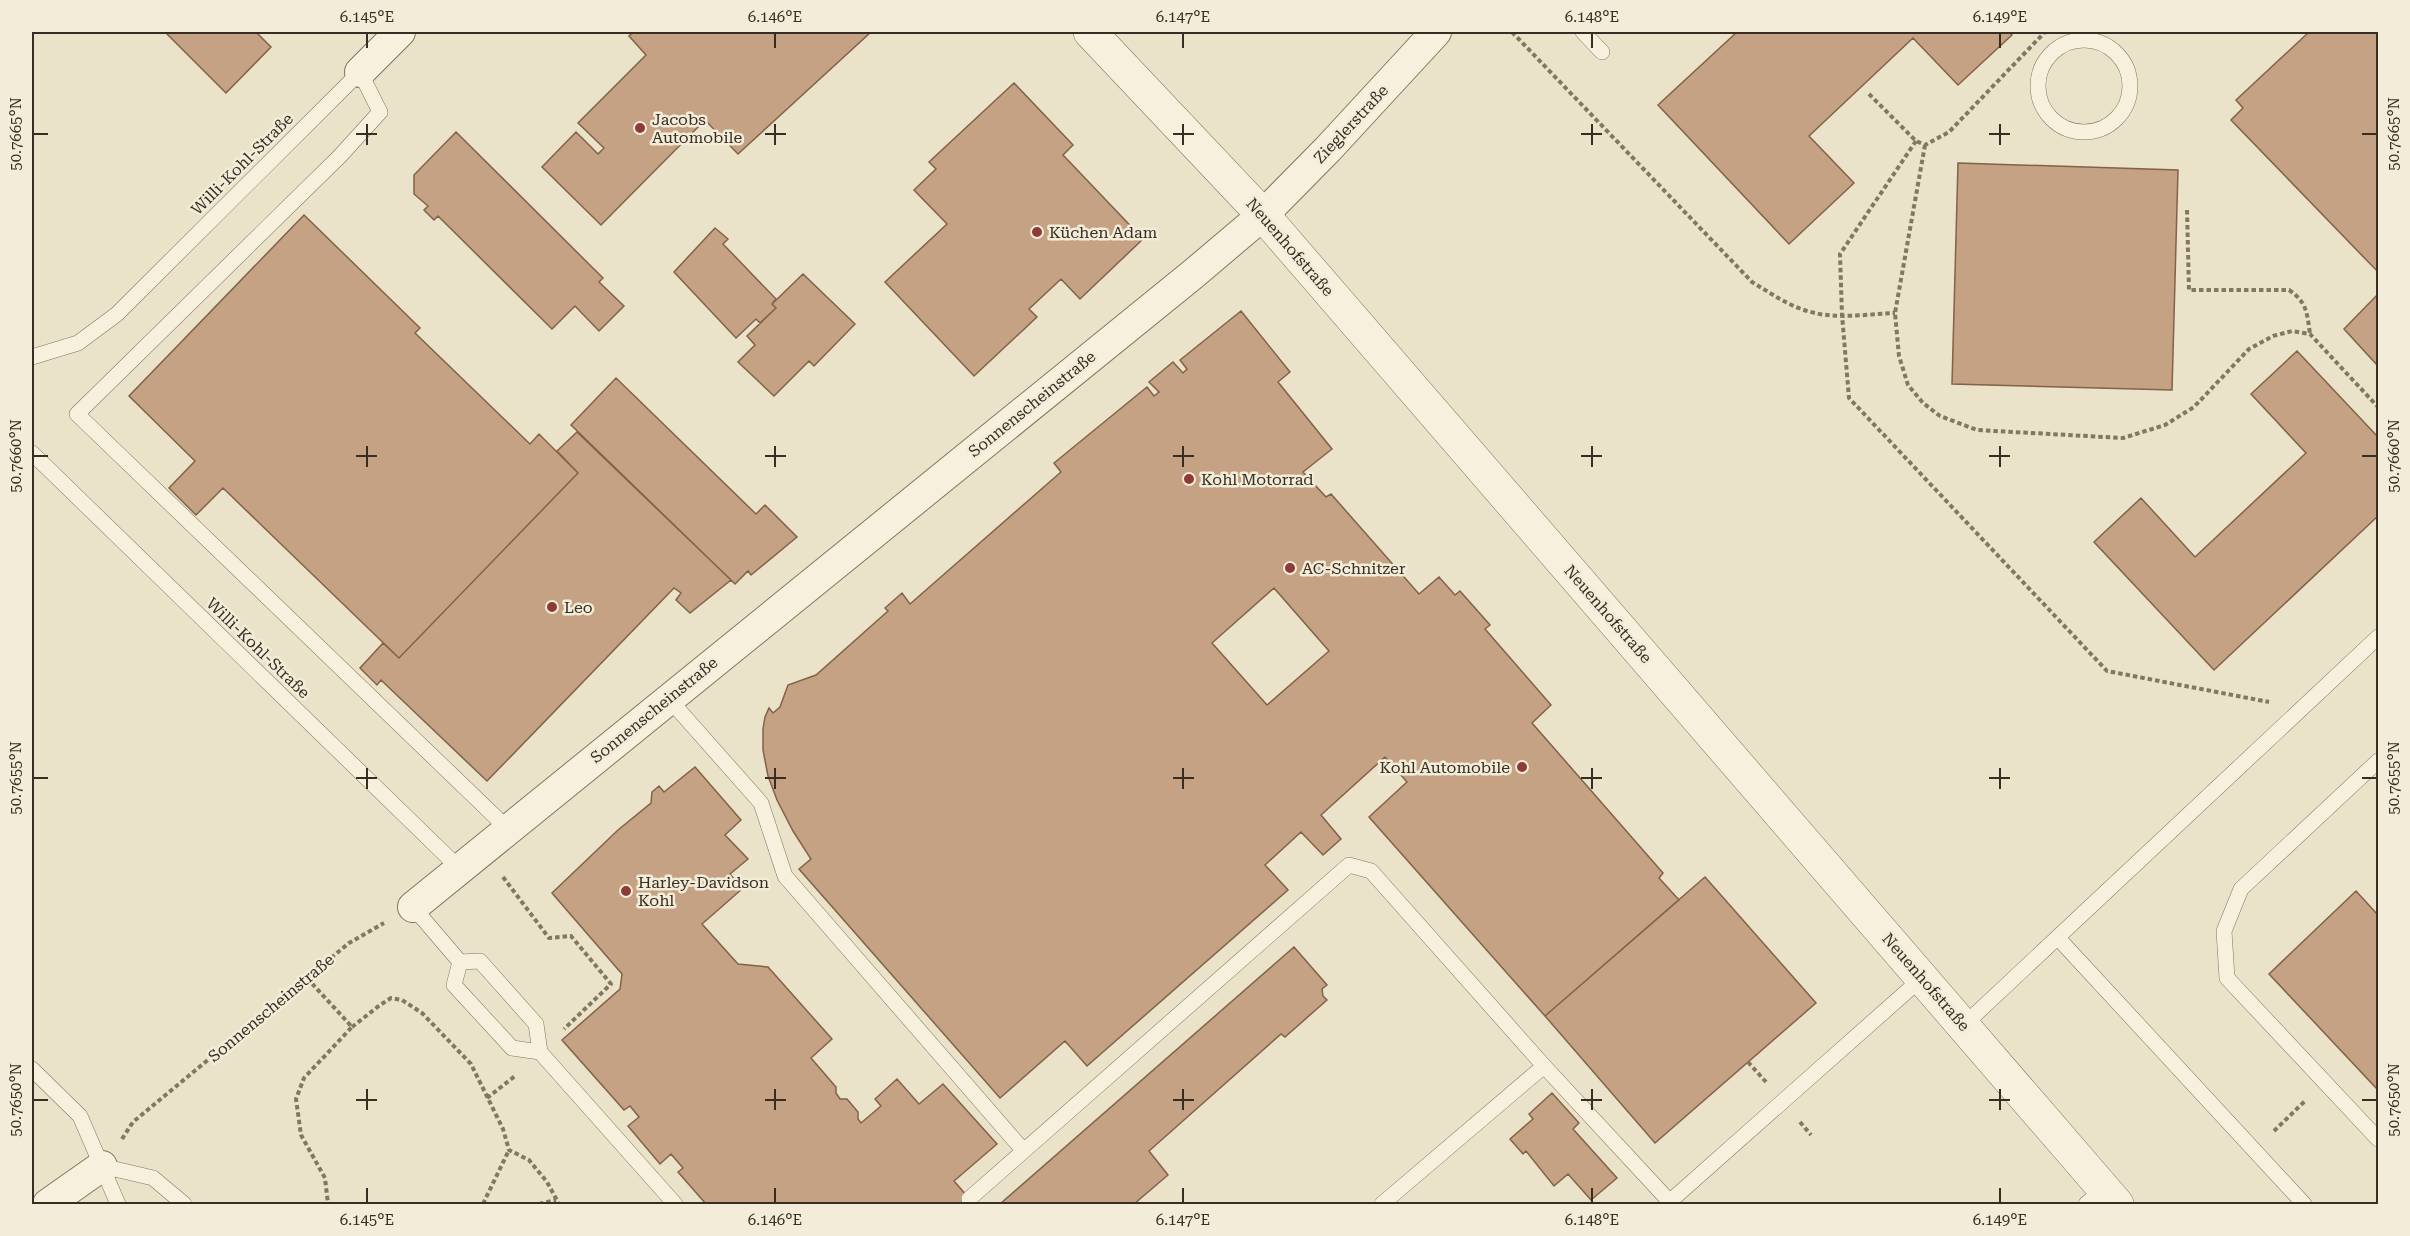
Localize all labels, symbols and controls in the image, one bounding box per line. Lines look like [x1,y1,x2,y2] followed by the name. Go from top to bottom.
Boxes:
[340,8,394,26] text: 6.145°E
[748,8,802,26] text: 6.146°E
[1156,8,1210,26] text: 6.147°E
[1565,8,1619,26] text: 6.148°E
[1973,8,2027,26] text: 6.149°E
[1310,81,1392,167] street label: Zieglerstraße
[7,97,25,171] text: 50.7665°N
[2385,97,2403,171] text: 50.7665°N
[187,109,297,219] street label: Willi-Kohl-Straße
[652,110,742,147] place label: Jacobs Automobile
[633,121,647,135] marker: Jacobs Automobile
[1242,194,1338,300] street label: Neuenhofstraße
[1049,223,1158,242] place label: Küchen Adam
[1030,225,1044,239] marker: Küchen Adam
[965,347,1100,461] street label: Sonnenscheinstraße
[7,419,25,493] text: 50.7660°N
[2385,419,2403,493] text: 50.7660°N
[1201,470,1314,489] place label: Kohl Motorrad
[1182,472,1196,486] marker: Kohl Motorrad
[1302,559,1406,578] place label: AC-Schnitzer
[1283,561,1297,575] marker: AC-Schnitzer
[1560,561,1656,667] street label: Neuenhofstraße
[202,594,314,702] street label: Willi-Kohl-Straße
[564,598,593,617] place label: Leo
[545,600,559,614] marker: Leo
[587,653,722,767] street label: Sonnenscheinstraße
[7,741,25,815] text: 50.7655°N
[2385,741,2403,815] text: 50.7655°N
[1380,758,1510,777] place label: Kohl Automobile
[1515,760,1529,774] marker: Kohl Automobile
[638,873,769,910] place label: Harley-Davidson Kohl
[619,884,633,898] marker: Harley-Davidson Kohl
[1878,929,1974,1035] street label: Neuenhofstraße
[204,950,338,1066] street label: Sonnenscheinstraße
[7,1063,25,1137] text: 50.7650°N
[2385,1063,2403,1137] text: 50.7650°N
[340,1211,394,1229] text: 6.145°E
[748,1211,802,1229] text: 6.146°E
[1156,1211,1210,1229] text: 6.147°E
[1565,1211,1619,1229] text: 6.148°E
[1973,1211,2027,1229] text: 6.149°E

